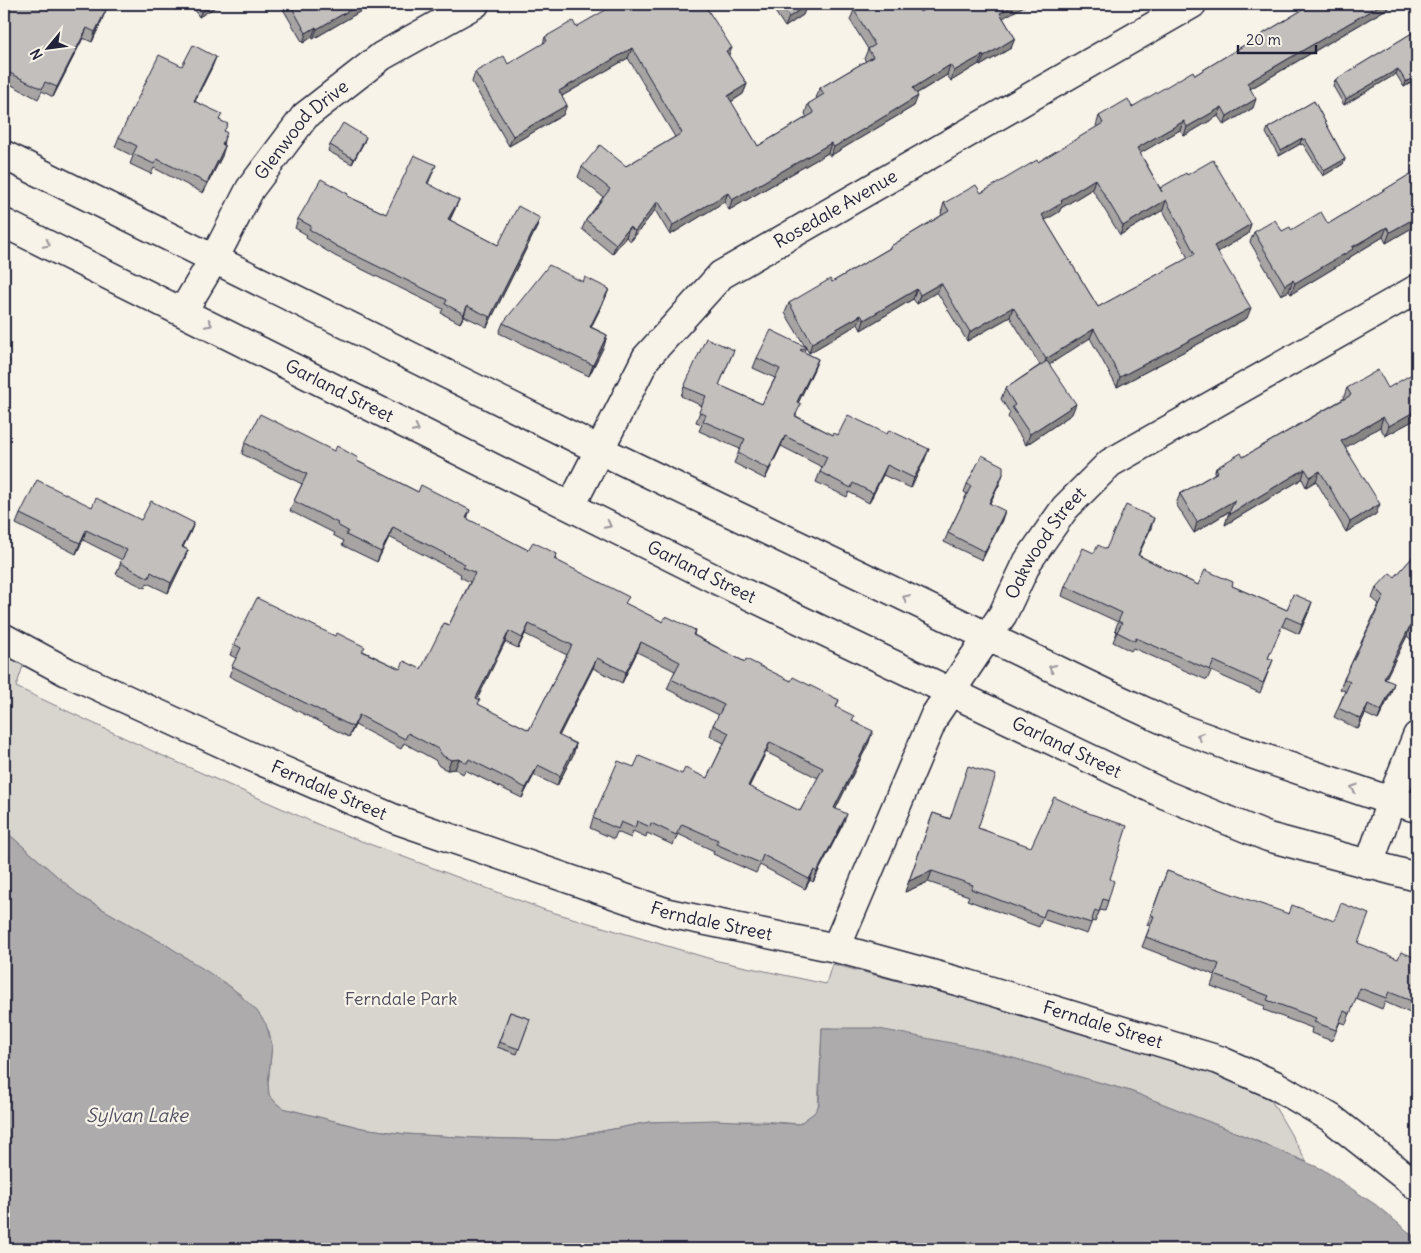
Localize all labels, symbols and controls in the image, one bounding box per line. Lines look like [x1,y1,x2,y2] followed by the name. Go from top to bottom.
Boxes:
[22,22,72,72] north arrow
[1238,22,1316,54] scale bar
[1246,30,1281,49] text: 20 m
[26,46,47,63] text: N
[249,75,353,184] street label: Glenwood Drive
[770,164,901,253] street label: Rosedale Avenue
[42,238,51,248] one-way arrow
[203,318,212,328] one-way arrow
[281,354,398,427] street label: Garland Street
[411,423,420,433] one-way arrow
[1000,482,1091,603] street label: Oakwood Street
[603,519,612,529] one-way arrow
[644,535,760,608] street label: Garland Street
[902,594,911,604] one-way arrow
[1049,665,1058,675] one-way arrow
[1008,711,1125,783] street label: Garland Street
[1197,731,1205,741] one-way arrow
[268,755,390,825] street label: Ferndale Street
[1350,784,1359,794] one-way arrow
[648,896,774,945] street label: Ferndale Street
[345,987,457,1010] park label: Ferndale Park
[1040,995,1165,1053] street label: Ferndale Street
[86,1103,190,1127] water label: Sylvan Lake

